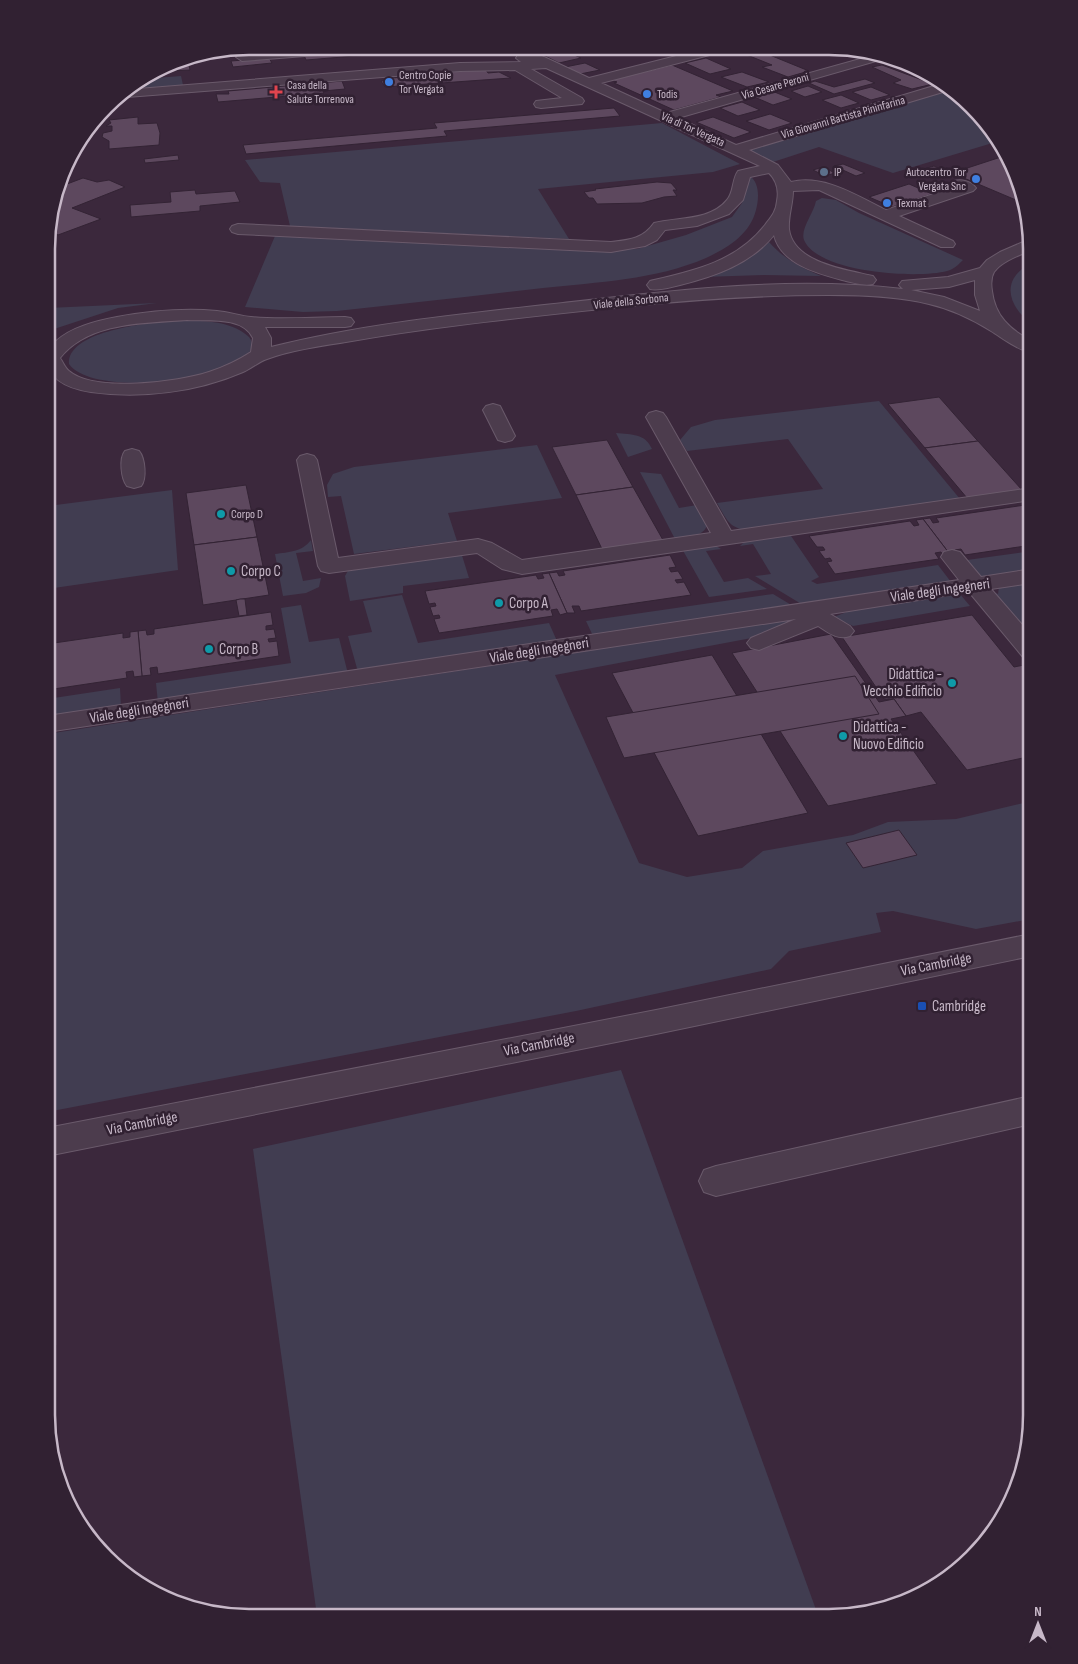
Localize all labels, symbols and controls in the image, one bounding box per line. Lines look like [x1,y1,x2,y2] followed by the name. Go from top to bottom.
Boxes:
[399,68,451,97] place label: Centro Copie Tor Vergata
[740,70,810,103] street label: Via Cesare Peroni
[383,76,395,88] marker: Centro Copie Tor Vergata
[287,78,354,107] place label: Casa della Salute Torrenova
[269,85,283,99] marker: Casa della Salute Torrenova
[657,87,678,102] place label: Todis
[641,88,653,100] marker: Todis
[780,93,907,142] street label: Via Giovanni Battista Pininfarina
[659,109,727,150] street label: Via di Tor Vergata
[834,165,842,180] place label: IP
[905,165,967,194] place label: Autocentro Tor Vergata Snc
[818,166,830,178] marker: IP
[970,173,982,185] marker: Autocentro Tor Vergata Snc
[897,196,927,211] place label: Texmat
[881,197,893,209] marker: Texmat
[593,290,670,313] street label: Viale della Sorbona
[231,507,263,522] place label: Corpo D
[215,508,227,520] marker: Corpo D
[241,562,281,581] place label: Corpo C
[225,565,237,577] marker: Corpo C
[889,574,991,607] street label: Viale degli Ingegneri
[509,594,548,613] place label: Corpo A
[493,597,505,609] marker: Corpo A
[488,633,590,668] street label: Viale degli Ingegneri
[219,640,258,659] place label: Corpo B
[203,643,215,655] marker: Corpo B
[863,665,942,701] place label: Didattica - Vecchio Edificio
[946,677,958,689] marker: Didattica - Vecchio Edificio
[88,693,190,728] street label: Viale degli Ingegneri
[853,718,924,754] place label: Didattica - Nuovo Edificio
[837,730,849,742] marker: Didattica - Nuovo Edificio
[899,948,973,981] street label: Via Cambridge
[932,997,986,1016] place label: Cambridge
[916,1000,928,1012] marker: Cambridge
[502,1028,576,1061] street label: Via Cambridge
[105,1107,179,1140] street label: Via Cambridge
[1013,1599,1063,1649] north arrow
[1034,1603,1042,1620] text: N

